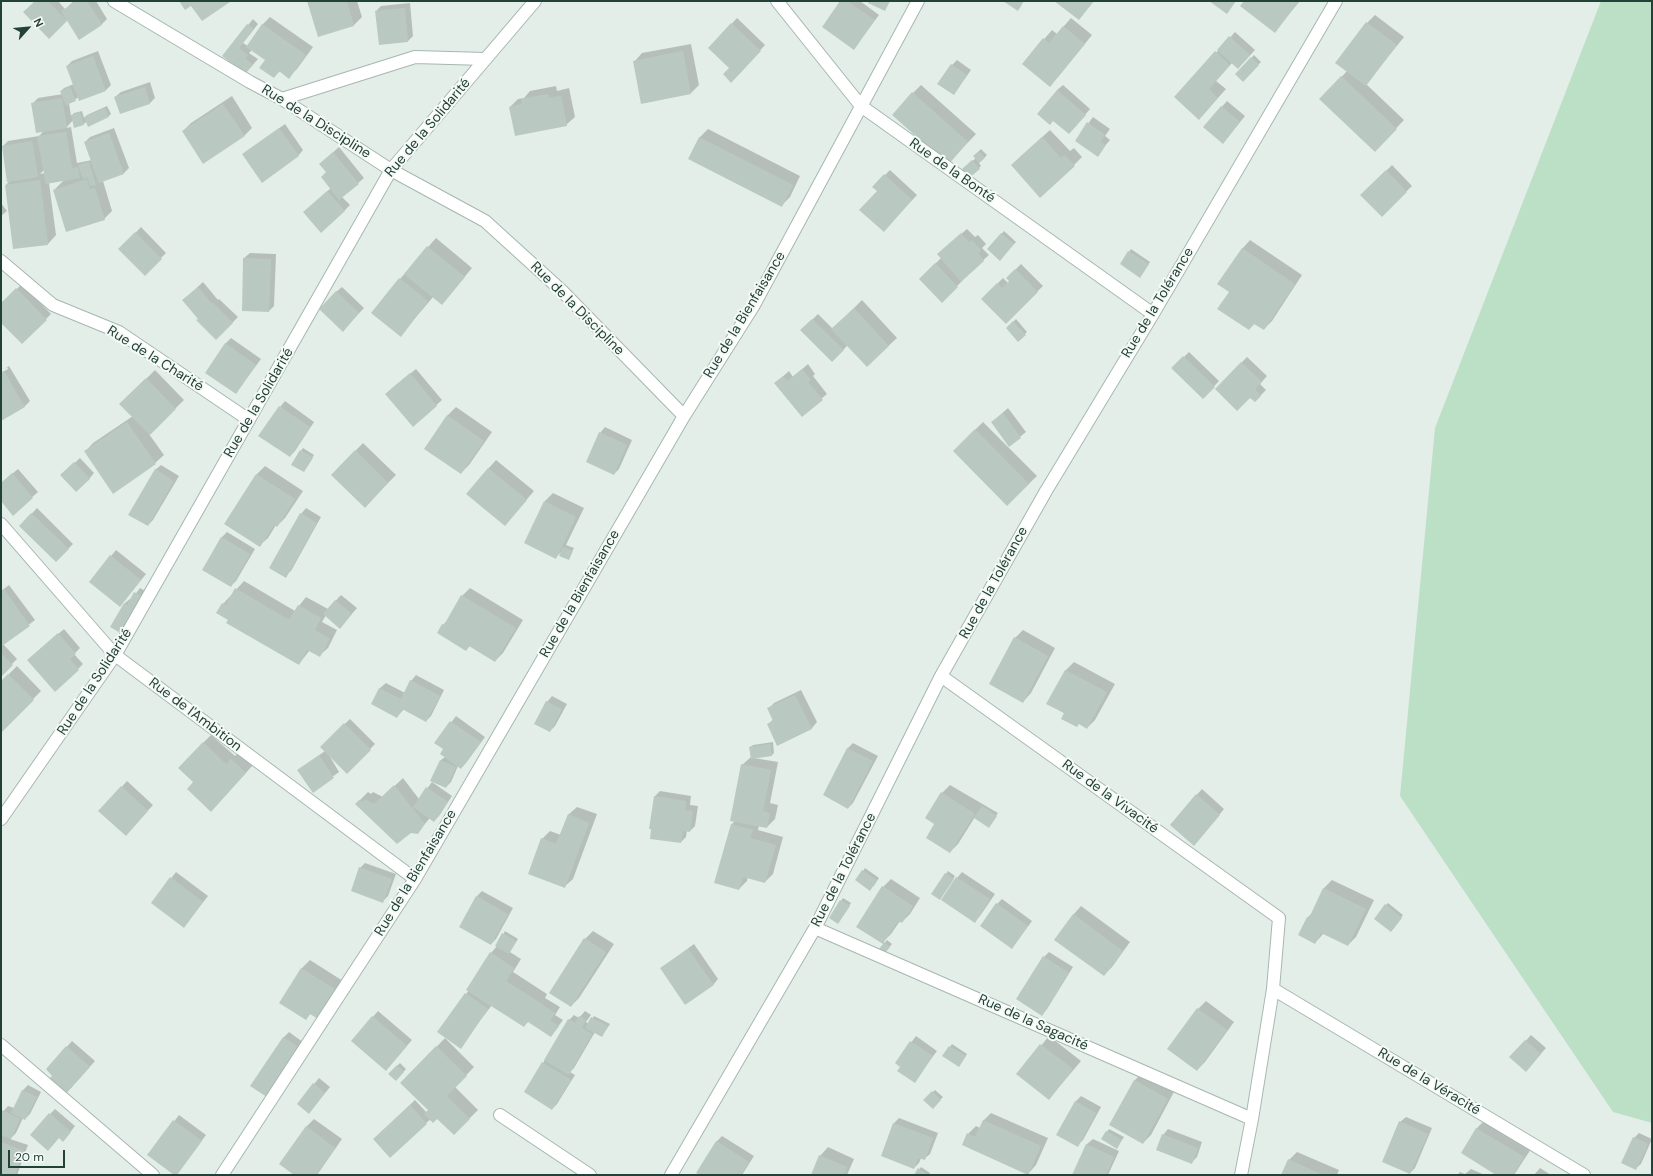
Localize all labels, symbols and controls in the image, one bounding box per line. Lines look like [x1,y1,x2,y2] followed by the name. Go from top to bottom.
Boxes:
[8,8,48,48] north arrow
[31,16,47,29] text: N
[382,75,474,181] street label: Rue de la Solidarité
[258,82,374,162] street label: Rue de la Discipline
[906,135,998,207] street label: Rue de la Bonté
[1118,245,1198,361] street label: Rue de la Tolérance
[701,249,789,381] street label: Rue de la Bienfaisance
[527,259,627,359] street label: Rue de la Discipline
[104,323,206,395] street label: Rue de la Charité
[221,345,297,461] street label: Rue de la Solidarité
[956,524,1032,642] street label: Rue de la Tolérance
[537,527,623,661] street label: Rue de la Bienfaisance
[54,625,136,739] street label: Rue de la Solidarité
[145,675,245,755] street label: Rue de l'Ambition
[1059,756,1161,838] street label: Rue de la Vivacité
[372,807,460,939] street label: Rue de la Bienfaisance
[808,810,880,930] street label: Rue de la Tolérance
[975,991,1091,1055] street label: Rue de la Sagacité
[1375,1045,1483,1119] street label: Rue de la Véracité
[10,1142,67,1168] scale bar
[15,1149,44,1165] text: 20 m

